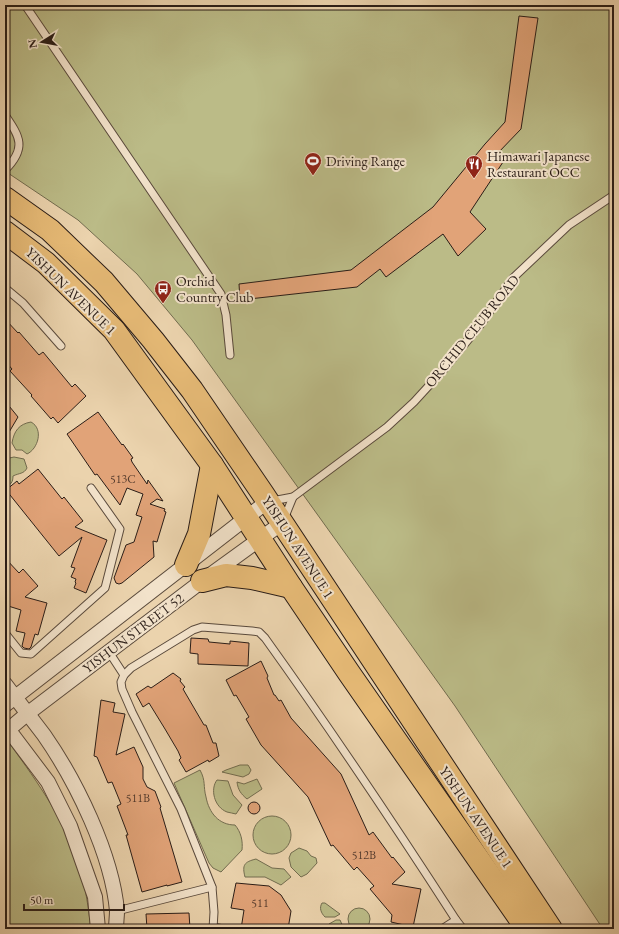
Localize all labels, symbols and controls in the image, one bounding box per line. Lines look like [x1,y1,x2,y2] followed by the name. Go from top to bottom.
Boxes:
[22,22,62,62] north arrow
[24,38,40,50] text: N
[487,147,590,181] place label: Himawari Japanese Restaurant OCC
[303,151,323,176] sports icon: Driving Range
[326,152,406,170] place label: Driving Range
[464,154,484,179] restaurant icon: Himawari Japanese Restaurant OCC
[22,243,120,339] street label: YISHUN AVENUE 1
[421,271,523,391] street label: ORCHID CLUB ROAD
[176,272,254,306] place label: Orchid Country Club
[153,279,173,304] bus stop icon: Orchid Country Club
[110,471,136,487] house number: 513C
[258,492,338,602] street label: YISHUN AVENUE 1
[79,589,187,677] street label: YISHUN STREET 52
[435,763,517,871] street label: YISHUN AVENUE 1
[126,790,150,806] house number: 511B
[352,847,376,863] house number: 512B
[24,886,124,912] scale bar
[30,892,54,908] text: 50 m
[251,895,269,911] house number: 511

